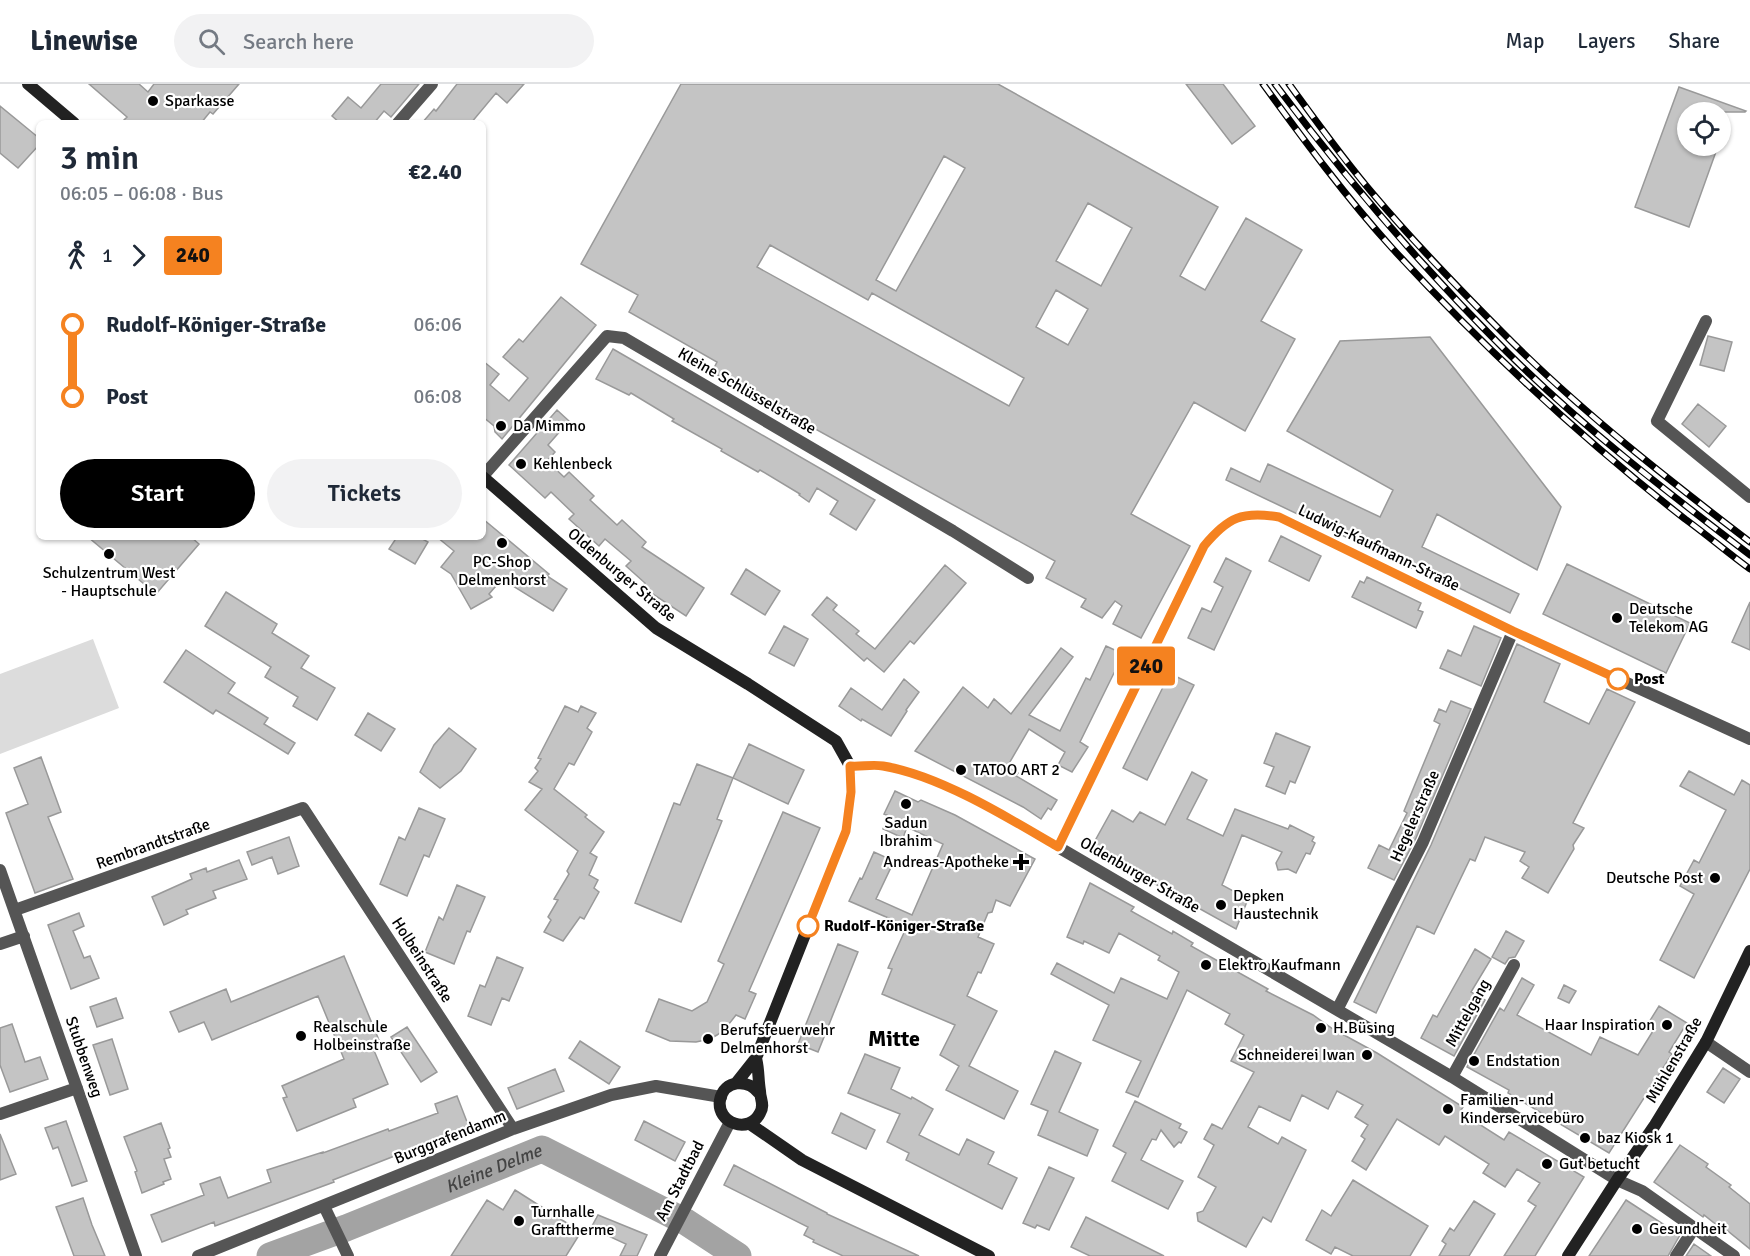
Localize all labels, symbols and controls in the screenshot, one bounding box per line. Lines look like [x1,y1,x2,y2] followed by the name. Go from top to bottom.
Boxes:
[174,14,594,68] search box
[30,24,138,58] text: Linewise
[195,25,228,58] icon: search
[243,28,354,55] text: Search here
[1506,28,1544,54] text: Map
[1577,28,1635,54] text: Layers
[1668,28,1720,54] text: Share
[165,91,235,111] place label: Sparkasse
[146,94,160,108] marker: Sparkasse
[1677,102,1731,156] map controls
[1677,102,1731,156] button: locate
[60,138,139,179] text: 3 min
[408,158,462,185] text: €2.40
[60,181,223,206] text: 06:05 – 06:08 · Bus
[60,239,93,272] icon: walk
[122,239,155,272] icon: forward
[176,242,210,268] text: 240
[102,243,113,268] text: 1
[106,311,326,338] text: Rudolf-Königer-Straße
[413,312,462,337] text: 06:06
[674,343,820,439] street label: Kleine Schlüsselstraße
[106,383,148,410] text: Post
[413,384,462,409] text: 06:08
[513,416,586,436] place label: Da Mimmo
[494,419,508,433] marker: Da Mimmo
[533,454,612,474] place label: Kehlenbeck
[514,457,528,471] marker: Kehlenbeck
[60,459,255,528] button: Start
[267,459,462,528] button: Tickets
[1295,500,1463,596] street label: Ludwig-Kaufmann-Straße
[564,524,680,626] street label: Oldenburger Straße
[495,536,509,550] marker: PC-Shop Delmenhorst
[102,547,116,561] marker: Schulzentrum West - Hauptschule
[458,552,546,590] place label: PC-Shop Delmenhorst
[43,563,176,601] place label: Schulzentrum West - Hauptschule
[1629,599,1708,637] place label: Deutsche Telekom AG
[1610,611,1624,625] marker: Deutsche Telekom AG
[1112,646,1180,686] line badge: 240
[1129,653,1163,679] text: 240
[1607,668,1629,690] marker: Post
[1634,669,1665,689] place label: Post
[973,760,1060,780] place label: TATOO ART 2
[954,763,968,777] marker: TATOO ART 2
[1386,767,1444,865] street label: Hegelerstraße
[899,797,913,811] marker: Sadun Ibrahim
[880,813,932,851] place label: Sadun Ibrahim
[93,814,213,874] street label: Rembrandtstraße
[1076,832,1204,918] street label: Oldenburger Straße
[883,852,1009,872] place label: Andreas-Apotheke
[1014,855,1028,869] marker: Andreas-Apotheke
[1606,868,1703,888] place label: Deutsche Post
[1708,871,1722,885] marker: Deutsche Post
[1233,886,1318,924] place label: Depken Haustechnik
[1214,898,1228,912] marker: Depken Haustechnik
[387,914,457,1006] street label: Holbeinstraße
[797,915,819,937] marker: Rudolf-Königer-Straße
[824,916,984,936] place label: Rudolf-Königer-Straße
[1218,955,1341,975] place label: Elektro Kaufmann
[1199,958,1213,972] marker: Elektro Kaufmann
[1441,976,1495,1050] street label: Mittelgang
[1641,1013,1707,1107] street label: Mühlenstraße
[61,1014,107,1100] street label: Stubbenweg
[1545,1015,1655,1035] place label: Haar Inspiration
[313,1017,411,1055] place label: Realschule Holbeinstraße
[1333,1018,1395,1038] place label: H.Büsing
[1660,1018,1674,1032] marker: Haar Inspiration
[720,1020,835,1058] place label: Berufsfeuerwehr Delmenhorst
[1314,1021,1328,1035] marker: H.Büsing
[868,1025,920,1052] district label: Mitte
[294,1029,308,1043] marker: Realschule Holbeinstraße
[701,1032,715,1046] marker: Berufsfeuerwehr Delmenhorst
[1238,1045,1355,1065] place label: Schneiderei Iwan
[1360,1048,1374,1062] marker: Schneiderei Iwan
[1486,1051,1560,1071] place label: Endstation
[1467,1054,1481,1068] marker: Endstation
[1460,1090,1584,1128] place label: Familien- und Kinderservicebüro
[1441,1102,1455,1116] marker: Familien- und Kinderservicebüro
[391,1105,509,1169] street label: Burggrafendamm
[1597,1128,1674,1148] place label: baz Kiosk 1
[1578,1131,1592,1145] marker: baz Kiosk 1
[651,1137,709,1225] street label: Am Stadtbad
[442,1139,546,1198] water label: Kleine Delme
[1559,1154,1640,1174] place label: Gut betucht
[1540,1157,1554,1171] marker: Gut betucht
[531,1202,615,1240] place label: Turnhalle Grafttherme
[512,1214,526,1228] marker: Turnhalle Grafttherme
[1649,1219,1727,1239] place label: Gesundheit
[1630,1222,1644,1236] marker: Gesundheit

